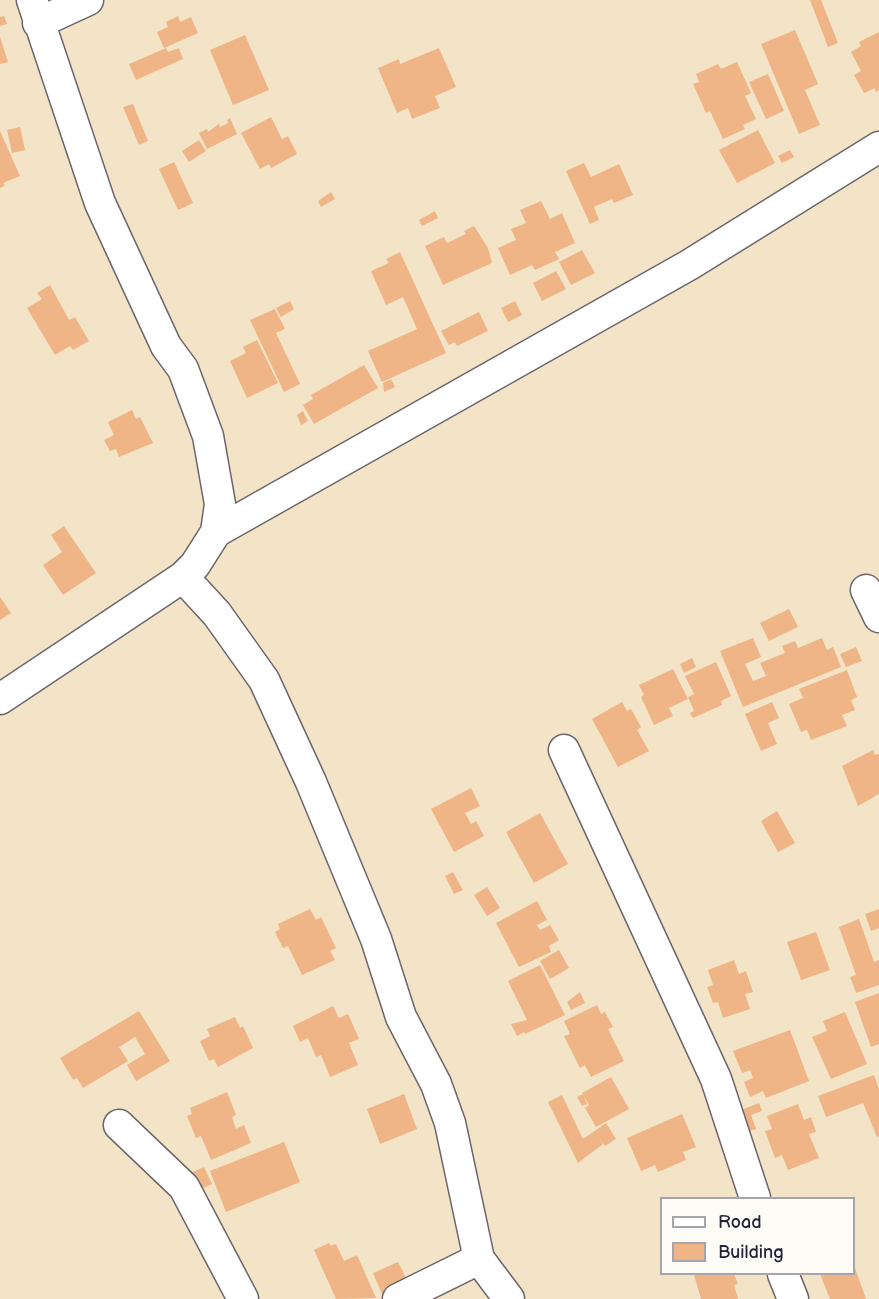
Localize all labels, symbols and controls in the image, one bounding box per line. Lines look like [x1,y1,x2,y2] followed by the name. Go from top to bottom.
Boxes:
[660,1197,855,1275] legend
[718,1212,762,1233] text: Road
[718,1242,784,1263] text: Building

